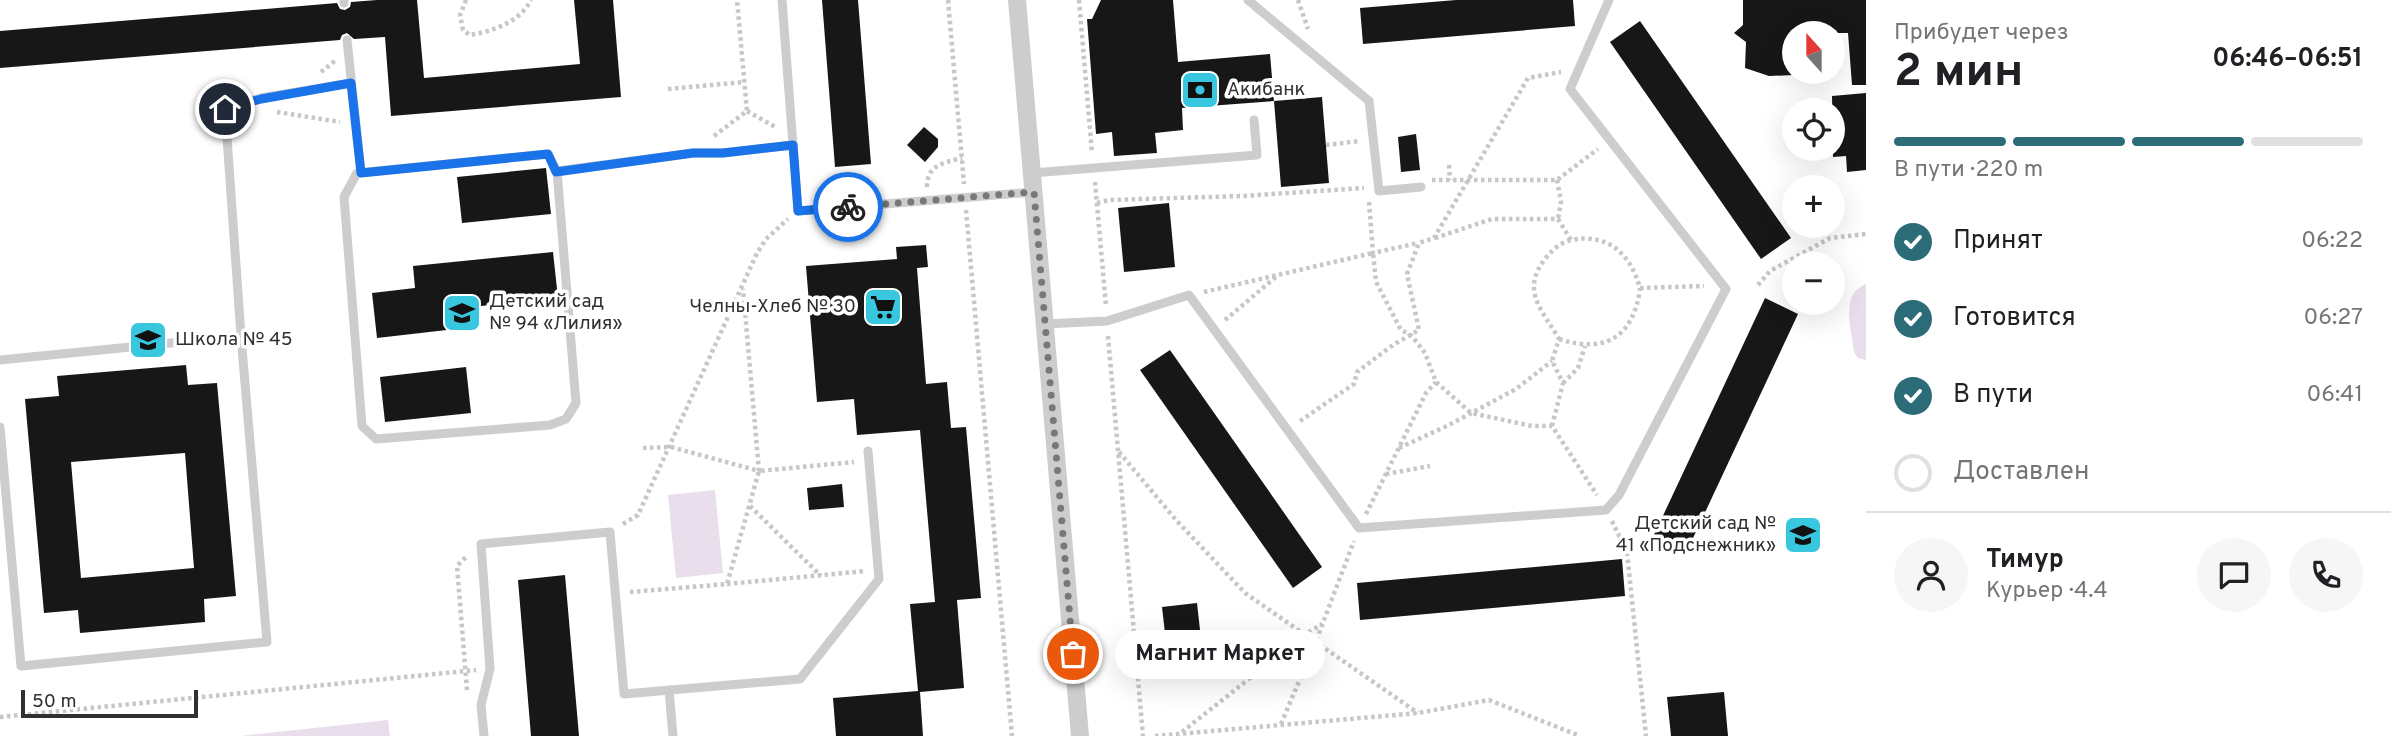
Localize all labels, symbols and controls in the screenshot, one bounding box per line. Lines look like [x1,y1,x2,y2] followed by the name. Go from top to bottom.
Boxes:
[1894,19,2069,48] text: Прибудет через
[1782,21,1844,84] north arrow
[1782,21,1845,315] map controls
[2212,43,2363,76] text: 06:46–06:51
[1894,44,2023,103] text: 2 мин
[1179,69,1221,111] bank icon: Акибанк
[1227,78,1306,102] place label: Акибанк
[195,79,255,139] pin
[206,90,244,128] icon: home
[1782,98,1845,161] button: locate
[1894,156,2043,185] text: В пути · 220 m
[813,172,883,242] courier
[1782,175,1845,238] button: +
[829,188,867,226] icon: bike
[1894,223,1932,261] icon: check
[1953,225,2043,258] text: Принят
[2301,227,2363,256] text: 06:22
[1782,252,1845,315] button: −
[862,286,904,328] supermarket icon: Челны-Хлеб № 30
[489,290,623,336] place label: Детский сад № 94 «Лилия»
[441,292,483,334] school or university icon: Детский сад № 94 «Лилия»
[689,295,856,319] place label: Челны-Хлеб № 30
[1894,300,1932,338] icon: check
[1953,302,2076,335] text: Готовится
[2303,304,2363,333] text: 06:27
[127,319,169,361] school or university icon: Школа № 45
[175,328,293,352] place label: Школа № 45
[1894,377,1932,415] icon: check
[1953,379,2033,412] text: В пути
[2306,381,2363,410] text: 06:41
[1953,456,2089,489] text: Доставлен
[1616,512,1776,558] place label: Детский сад № 41 «Подснежник»
[1782,514,1824,556] school or university icon: Детский сад № 41 «Подснежник»
[1894,538,1968,612] button: person
[2197,538,2271,612] button: chat
[2289,538,2363,612] button: phone
[1986,544,2064,577] text: Тимур
[1986,577,2108,606] text: Курьер · 4.4
[1043,624,1103,684] pin
[1115,630,1325,678] callout: Магнит Маркет
[1054,635,1092,673] icon: bag
[1135,640,1305,669] text: Магнит Маркет
[21,687,198,719] scale bar
[32,690,77,714] text: 50 m

